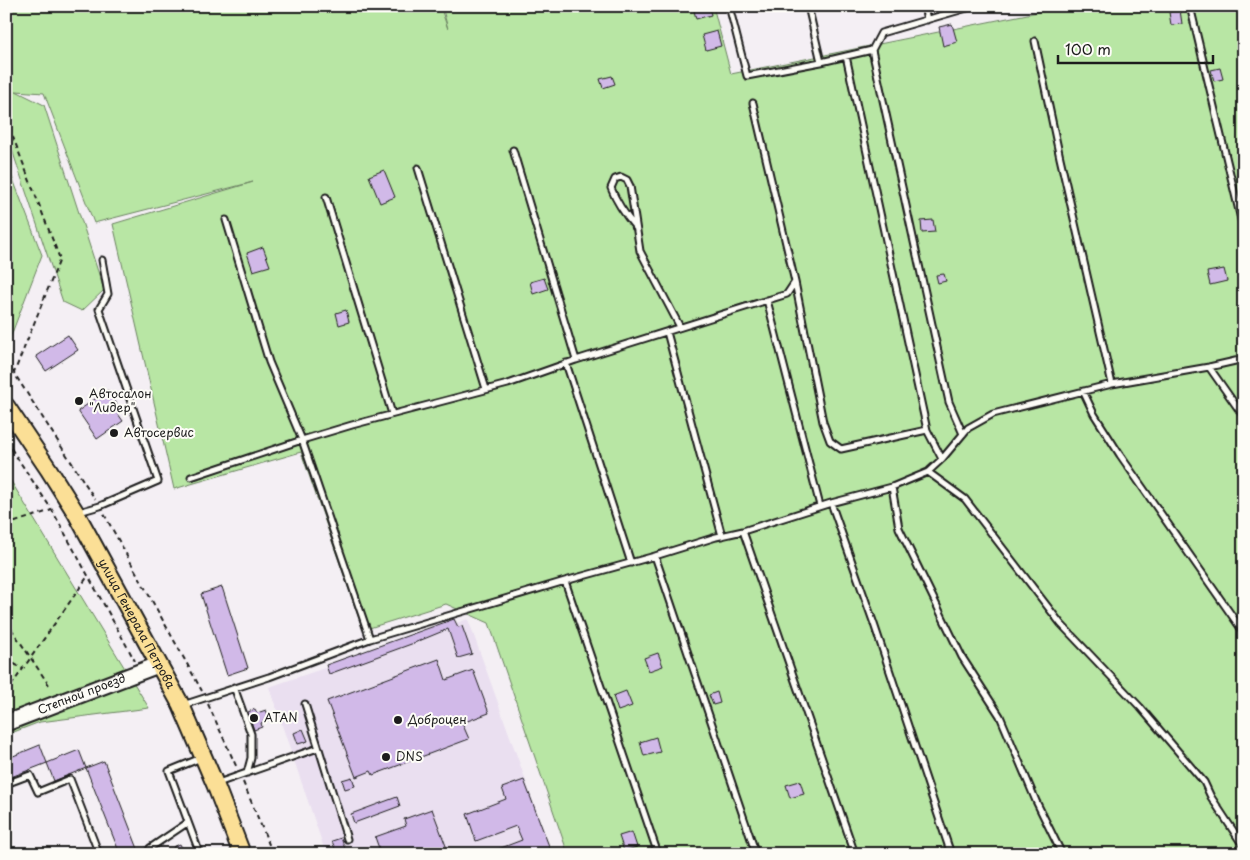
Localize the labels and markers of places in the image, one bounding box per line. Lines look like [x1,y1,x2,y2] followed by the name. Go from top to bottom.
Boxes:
[89,384,151,416] place label: Автосалон "Лидер"
[73,395,85,407] marker: Автосалон "Лидер"
[124,423,194,441] place label: Автосервис
[108,427,120,439] marker: Автосервис
[264,708,298,726] place label: ATAN
[407,710,467,728] place label: Доброцен
[248,712,260,724] marker: ATAN
[392,714,404,726] marker: Доброцен
[396,747,423,765] place label: DNS
[380,751,392,763] marker: DNS

